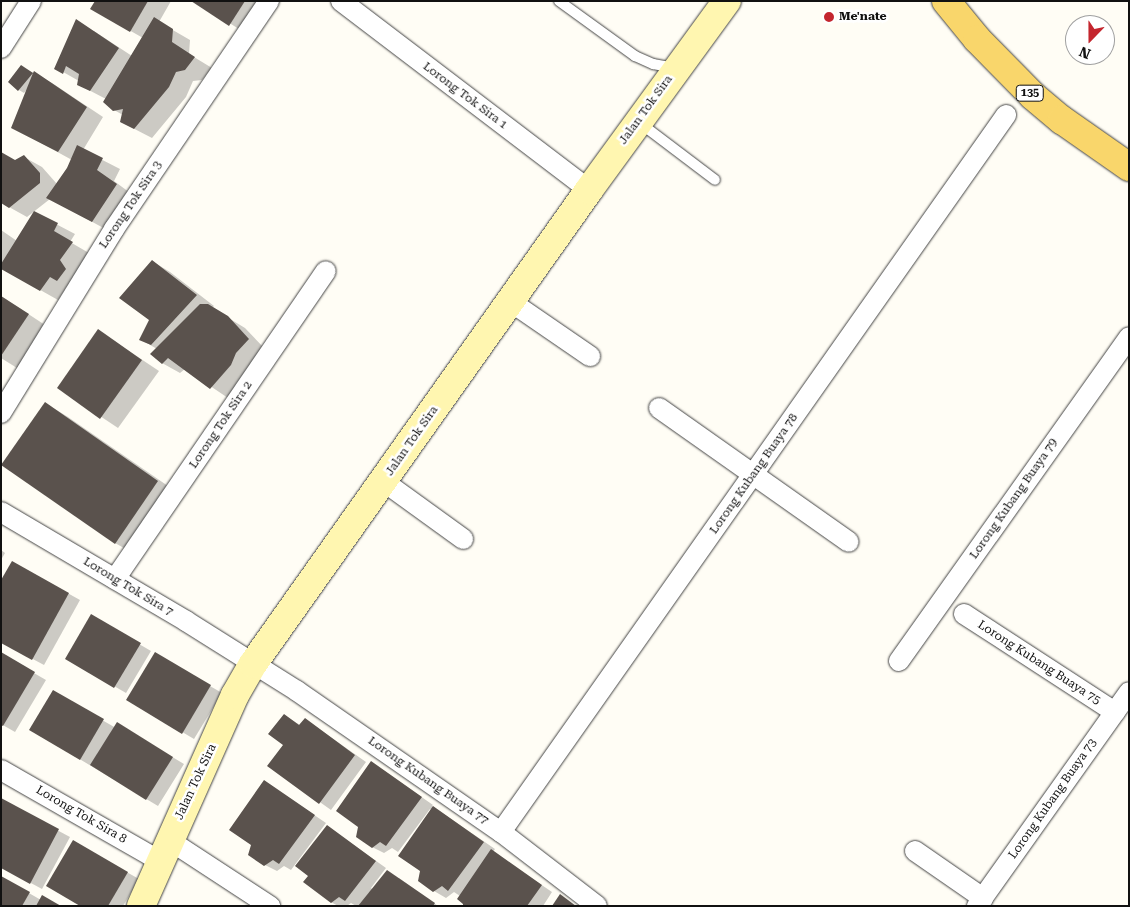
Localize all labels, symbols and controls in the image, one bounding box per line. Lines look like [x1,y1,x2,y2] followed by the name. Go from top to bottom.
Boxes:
[839,10,887,24] place label: Me'nate
[823,11,835,23] marker: Me'nate
[1065,15,1115,65] north arrow
[1077,44,1093,62] text: N
[420,59,510,133] street label: Lorong Tok Sira 1
[616,73,676,147] street label: Jalan Tok Sira
[1015,85,1045,102] road number: 135
[96,159,166,251] street label: Lorong Tok Sira 3
[186,379,256,471] street label: Lorong Tok Sira 2
[383,403,441,479] street label: Jalan Tok Sira
[707,411,801,537] street label: Lorong Kubang Buaya 78
[967,436,1061,562] street label: Lorong Kubang Buaya 79
[80,554,176,620] street label: Lorong Tok Sira 7
[975,618,1103,708] street label: Lorong Kubang Buaya 75
[365,734,491,828] street label: Lorong Kubang Buaya 77
[1006,736,1100,862] street label: Lorong Kubang Buaya 73
[172,742,220,822] street label: Jalan Tok Sira
[33,783,129,847] street label: Lorong Tok Sira 8

